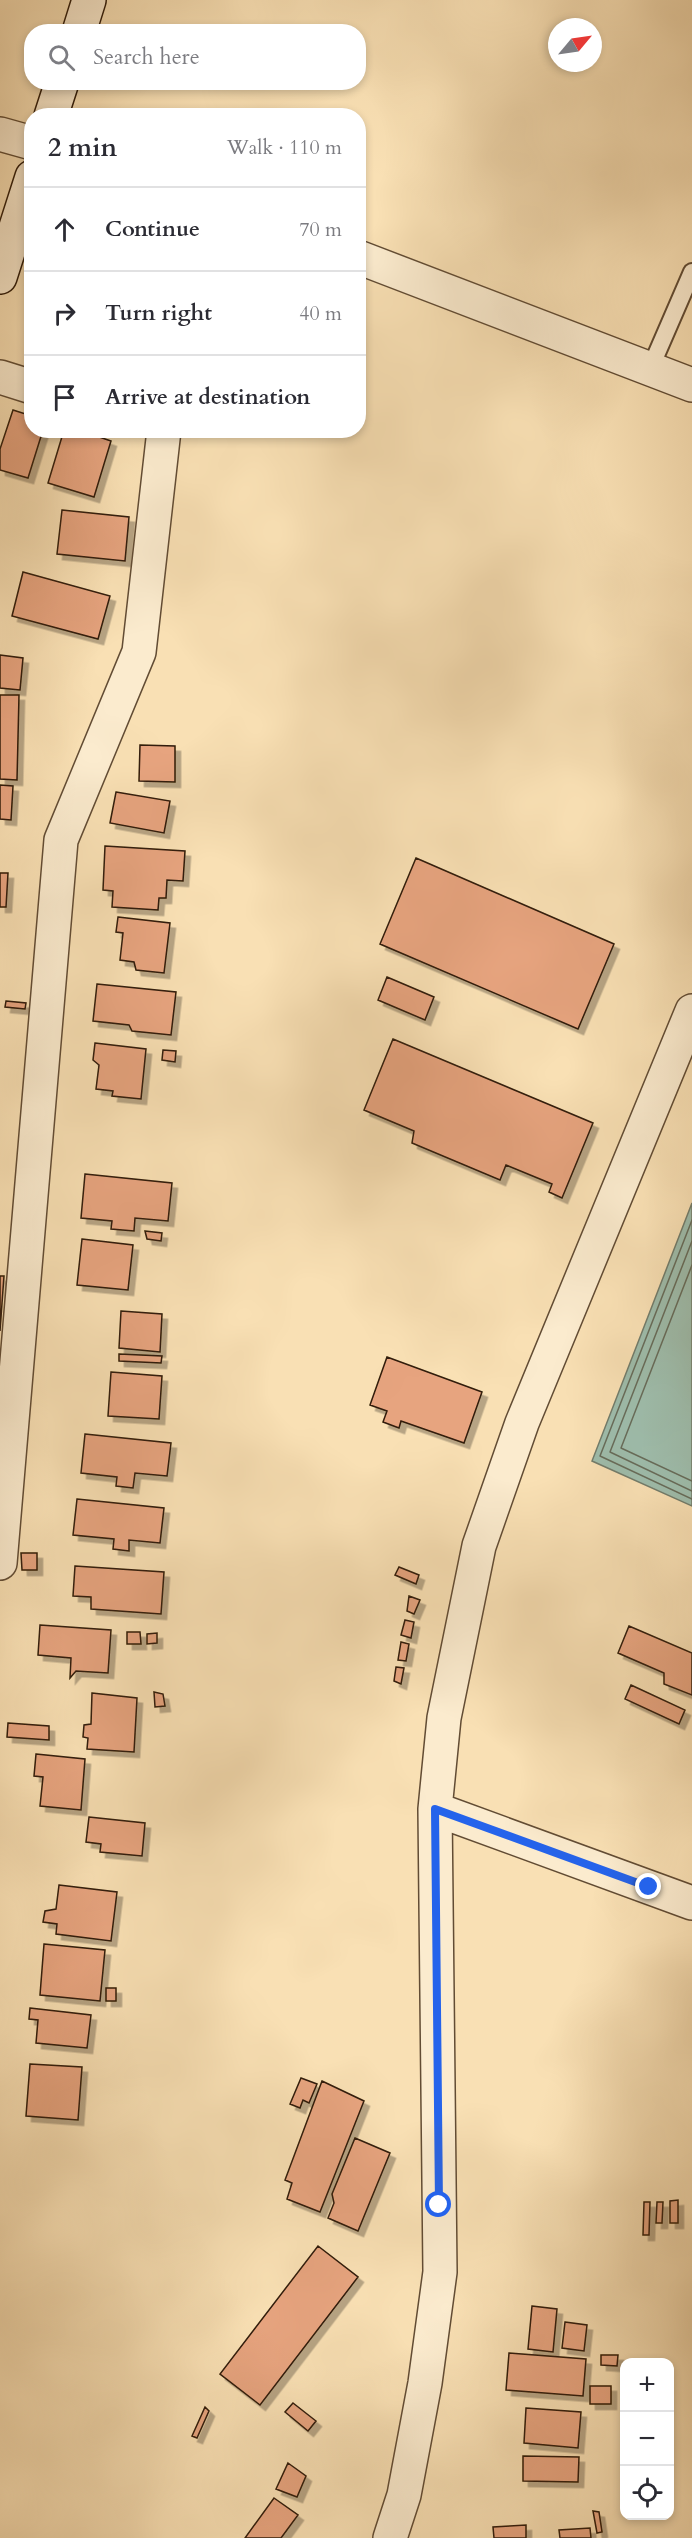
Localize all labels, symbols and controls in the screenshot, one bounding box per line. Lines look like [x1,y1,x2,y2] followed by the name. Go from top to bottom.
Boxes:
[548,18,602,72] north arrow
[24,24,366,90] search box
[45,41,78,74] icon: search
[93,42,200,72] text: Search here
[48,130,117,165] text: 2 min
[227,134,342,161] text: Walk · 110 m
[48,213,81,246] icon: ahead
[105,214,200,244] text: Continue
[299,216,342,243] text: 70 m
[48,297,81,330] icon: right
[105,298,212,328] text: Turn right
[299,300,342,327] text: 40 m
[48,381,81,414] icon: arrive
[105,382,310,412] text: Arrive at destination
[635,1873,661,1899] route end
[425,2191,451,2217] route start
[620,2358,674,2520] map controls
[620,2358,674,2412] button: +
[620,2412,674,2466] button: −
[620,2466,674,2520] button: locate

